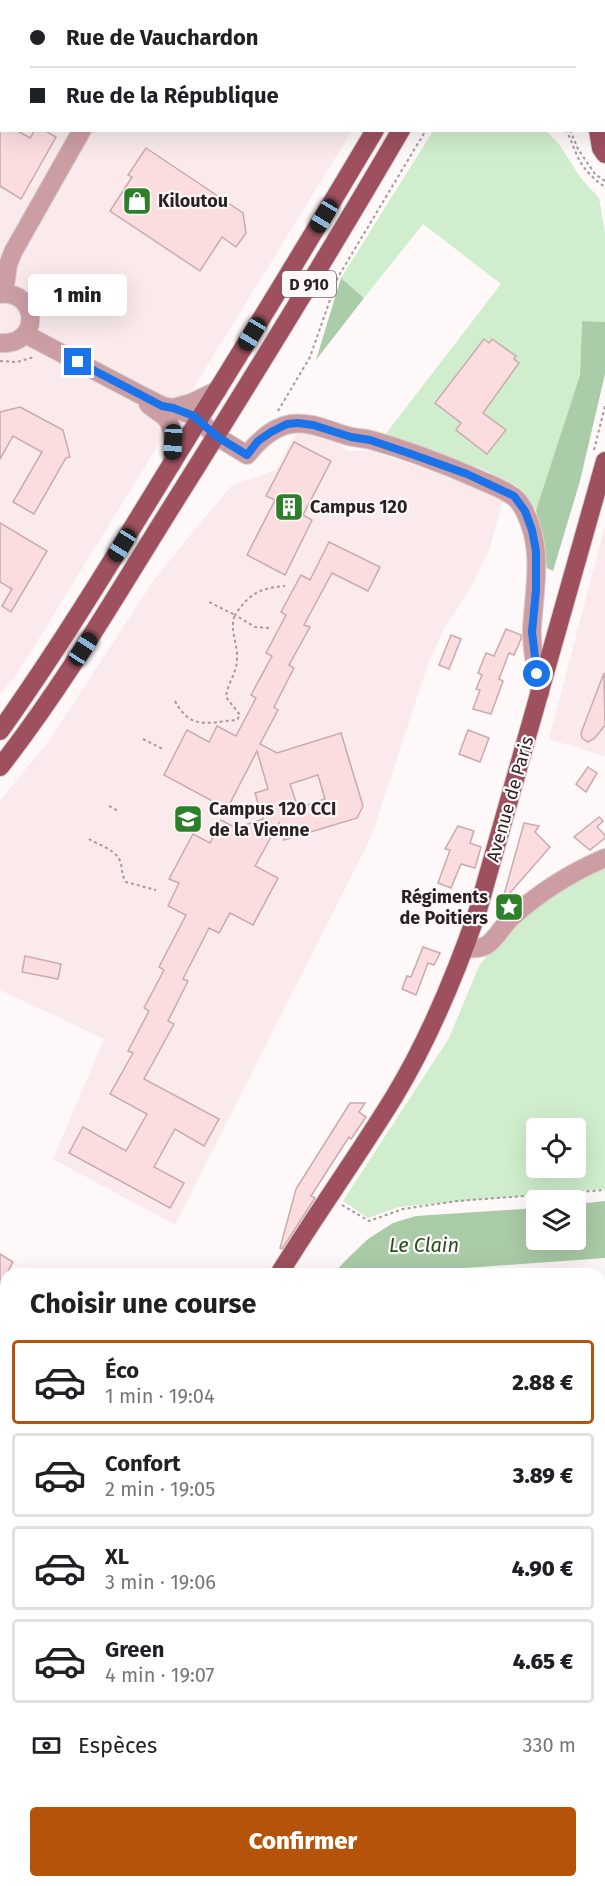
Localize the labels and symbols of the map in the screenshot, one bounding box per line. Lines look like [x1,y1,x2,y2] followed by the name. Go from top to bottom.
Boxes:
[121,185,153,217] shop icon: Kiloutou
[158,190,228,212] place label: Kiloutou
[307,196,341,236] car
[282,271,336,297] road number: D 910
[28,275,128,317] callout: 1 min
[235,314,269,354] car
[64,348,91,375] route end
[163,424,183,460] car
[273,491,305,523] building icon: Campus 120
[310,496,407,518] place label: Campus 120
[105,525,139,565] car
[66,629,100,669] car
[523,660,550,687] route start
[482,734,538,864] street label: Avenue de Paris
[209,798,336,841] place label: Campus 120 CCI de la Vienne
[172,803,204,835] school or university icon: Campus 120 CCI de la Vienne
[399,886,488,929] place label: Régiments de Poitiers
[493,891,525,923] place icon: Régiments de Poitiers
[389,1233,459,1257] water label: Le Clain

